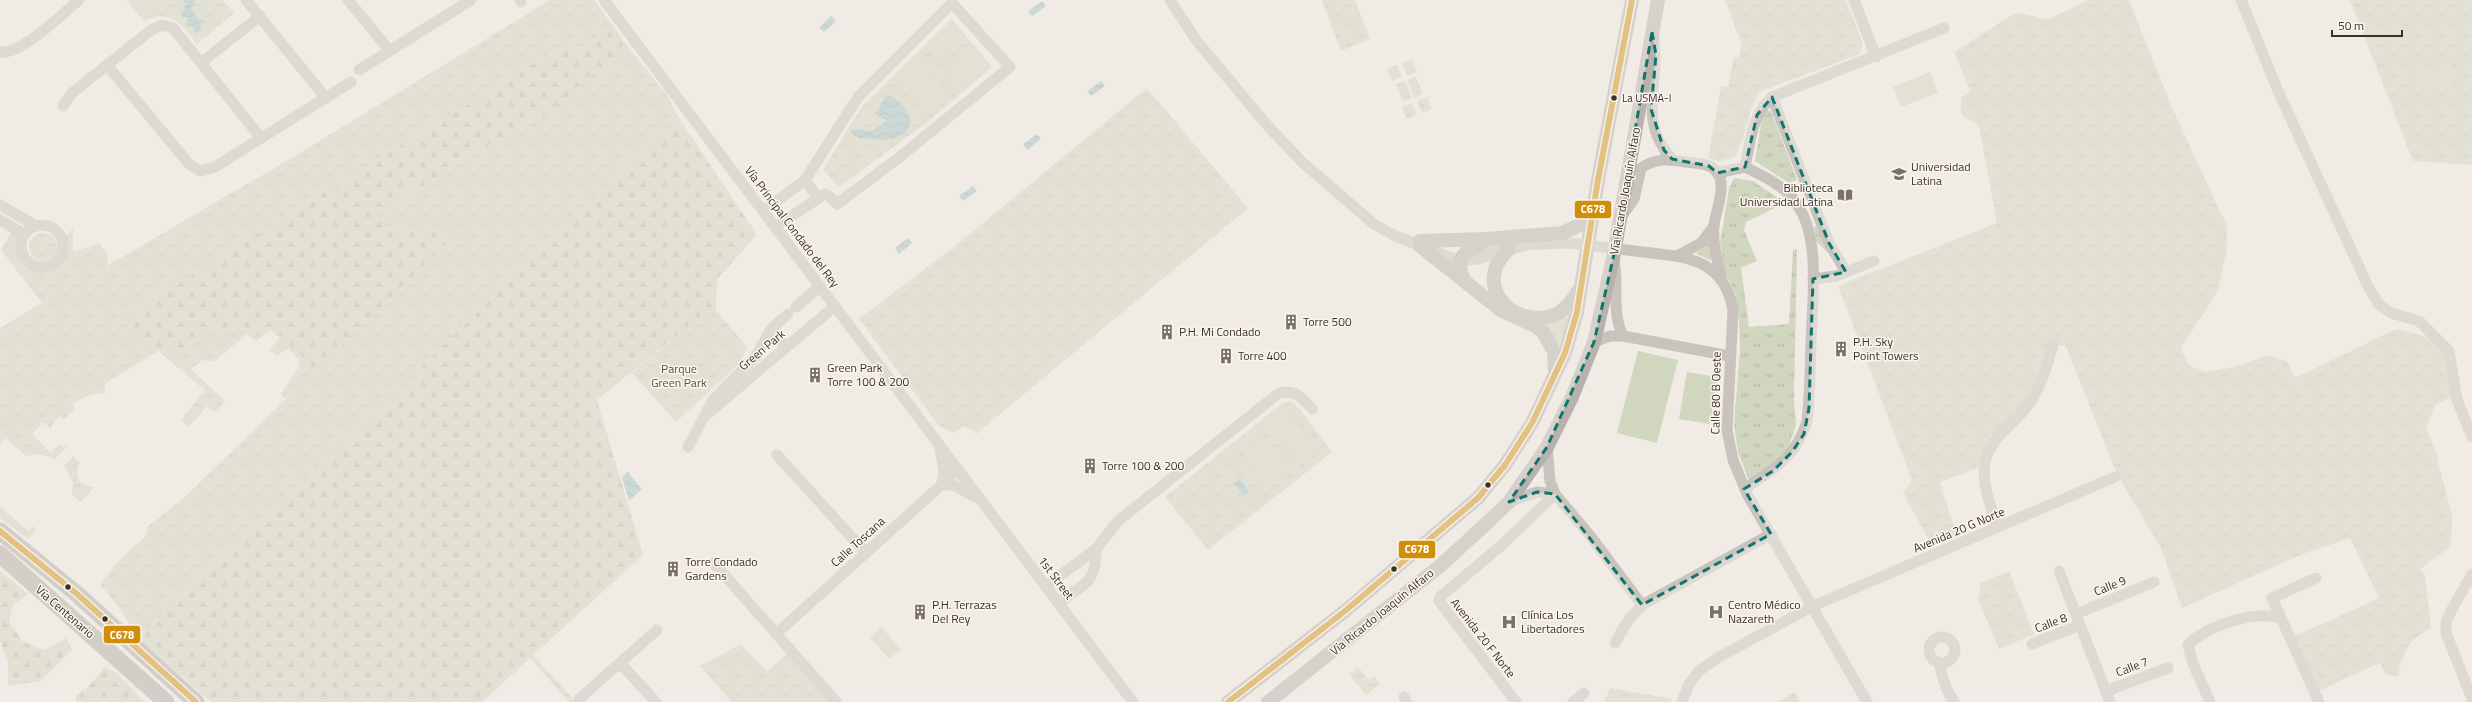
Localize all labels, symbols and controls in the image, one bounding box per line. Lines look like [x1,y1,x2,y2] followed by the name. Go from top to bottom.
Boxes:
[2332,12,2402,38] scale bar
[2338,16,2364,35] text: 50 m
[1622,90,1671,106] place label: La USMA-I
[1609,93,1619,103] marker: La USMA-I
[1604,126,1645,256] street label: Vía Ricardo Joaquín Alfaro
[1911,157,1971,190] place label: Universidad Latina
[740,162,845,292] street label: Vía Principal Condado del Rey
[1890,165,1908,183] school or university icon: Universidad Latina
[1740,178,1833,211] place label: Biblioteca Universidad Latina
[1836,186,1854,204] library icon: Biblioteca Universidad Latina
[1574,200,1612,219] line badge: C678
[1581,201,1605,217] text: C678
[1303,312,1352,331] place label: Torre 500
[1282,313,1300,331] building icon: Torre 500
[1179,322,1261,341] place label: P.H. Mi Condado
[1158,323,1176,341] building icon: P.H. Mi Condado
[734,324,789,375] street label: Green Park
[1853,332,1919,365] place label: P.H. Sky Point Towers
[1832,340,1850,358] building icon: P.H. Sky Point Towers
[1238,346,1287,365] place label: Torre 400
[1217,347,1235,365] building icon: Torre 400
[1705,351,1726,435] street label: Calle 80 B Oeste
[827,358,910,391] place label: Green Park Torre 100 & 200
[651,359,707,392] park label: Parque Green Park
[806,366,824,384] building icon: Green Park Torre 100 & 200
[1102,456,1185,475] place label: Torre 100 & 200
[1081,457,1099,475] building icon: Torre 100 & 200
[1483,480,1493,490] unlabelled marker
[1910,502,2007,557] street label: Avenida 20 G Norte
[826,512,889,571] street label: Calle Toscana
[1398,540,1436,559] line badge: C678
[1405,541,1429,557] text: C678
[685,552,758,585] place label: Torre Condado Gardens
[1034,552,1080,604] street label: 1st Street
[664,560,682,578] building icon: Torre Condado Gardens
[1325,564,1438,660] street label: Vía Ricardo Joaquín Alfaro
[1389,564,1399,574] unlabelled marker
[2091,570,2129,601] street label: Calle 9
[32,581,99,643] street label: Vía Centenario
[63,582,73,592] unlabelled marker
[1446,594,1521,682] street label: Avenida 20 F Norte
[932,595,997,628] place label: P.H. Terrazas Del Rey
[1728,595,1801,628] place label: Centro Médico Nazareth
[911,603,929,621] building icon: P.H. Terrazas Del Rey
[1707,603,1725,621] hospital icon: Centro Médico Nazareth
[1521,605,1585,638] place label: Clínica Los Libertadores
[2032,608,2070,637] street label: Calle 8
[1500,613,1518,631] hospital icon: Clínica Los Libertadores
[100,614,110,624] unlabelled marker
[103,625,141,644] line badge: C678
[110,627,134,643] text: C678
[2113,652,2151,681] street label: Calle 7

